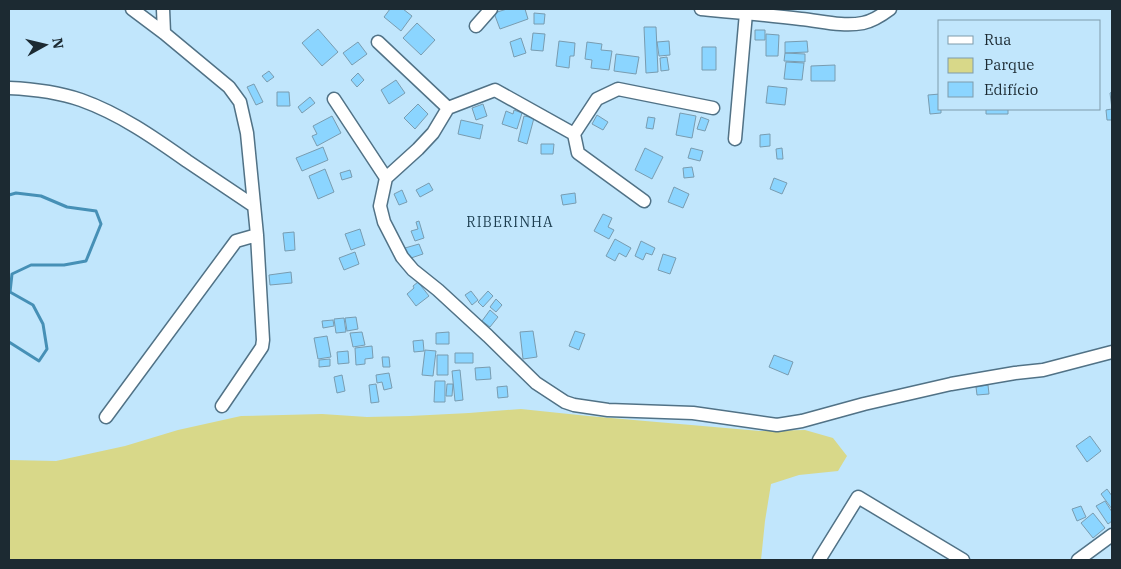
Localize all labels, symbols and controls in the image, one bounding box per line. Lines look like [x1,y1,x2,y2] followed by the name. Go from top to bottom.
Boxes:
[20,20,70,70] north arrow
[938,20,1101,110] legend
[984,30,1011,49] text: Rua
[48,36,68,50] text: N
[984,55,1034,74] text: Parque
[984,80,1038,99] text: Edifício
[466,213,554,231] district label: RIBERINHA

